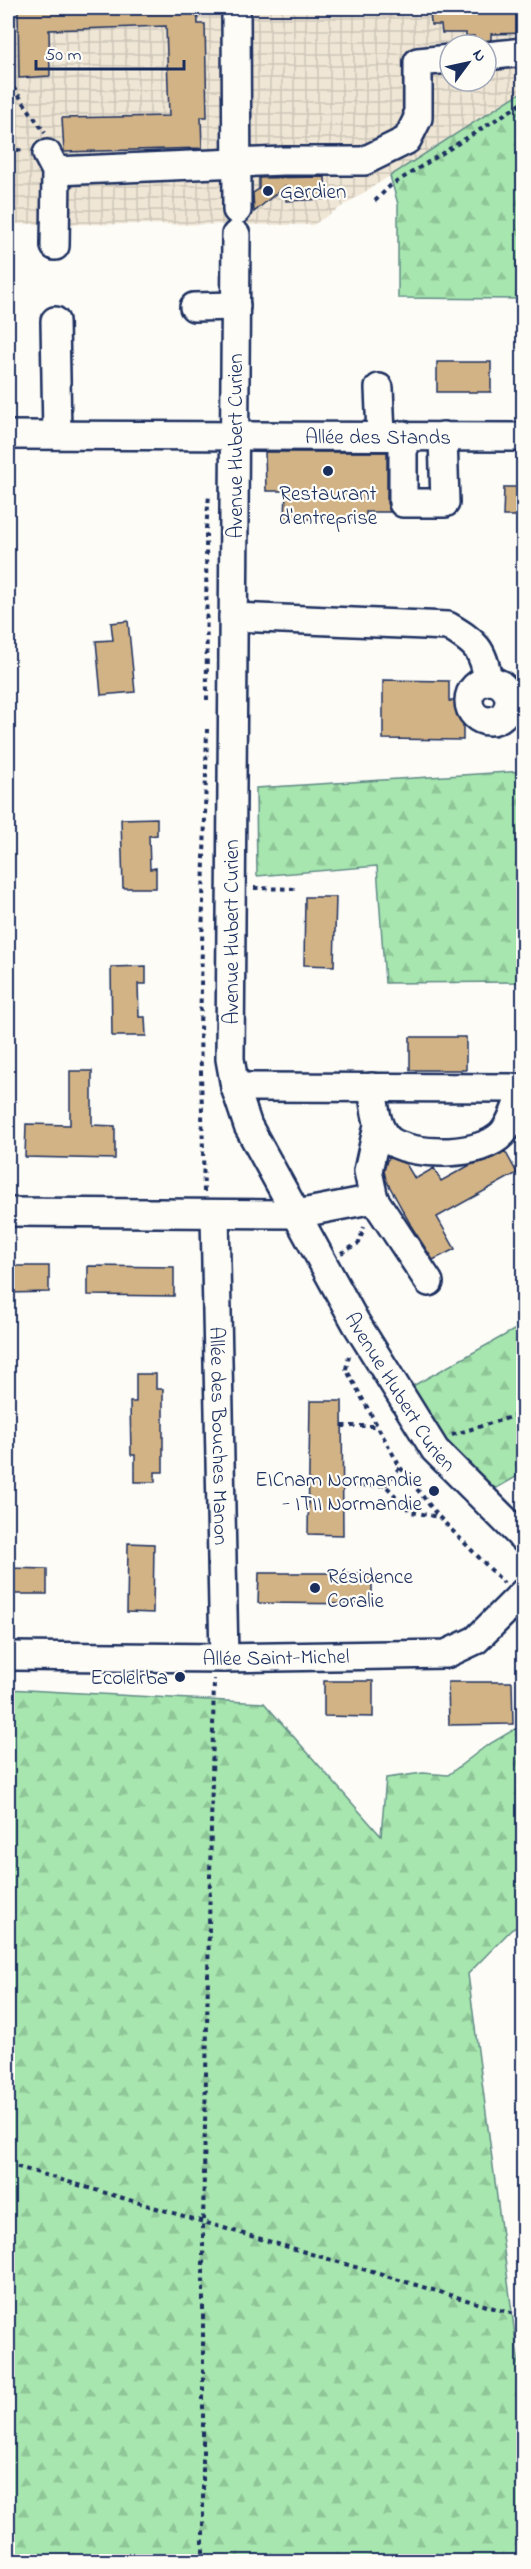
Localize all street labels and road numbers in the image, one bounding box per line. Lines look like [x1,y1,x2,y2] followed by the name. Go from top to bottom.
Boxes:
[222,353,252,539] street label: Avenue Hubert Curien
[305,423,451,454] street label: Allée des Stands
[218,839,248,1025] street label: Avenue Hubert Curien
[336,1307,462,1480] street label: Avenue Hubert Curien
[200,1326,235,1546] street label: Allée des Bouches Manon
[202,1643,350,1675] street label: Allée Saint-Michel

